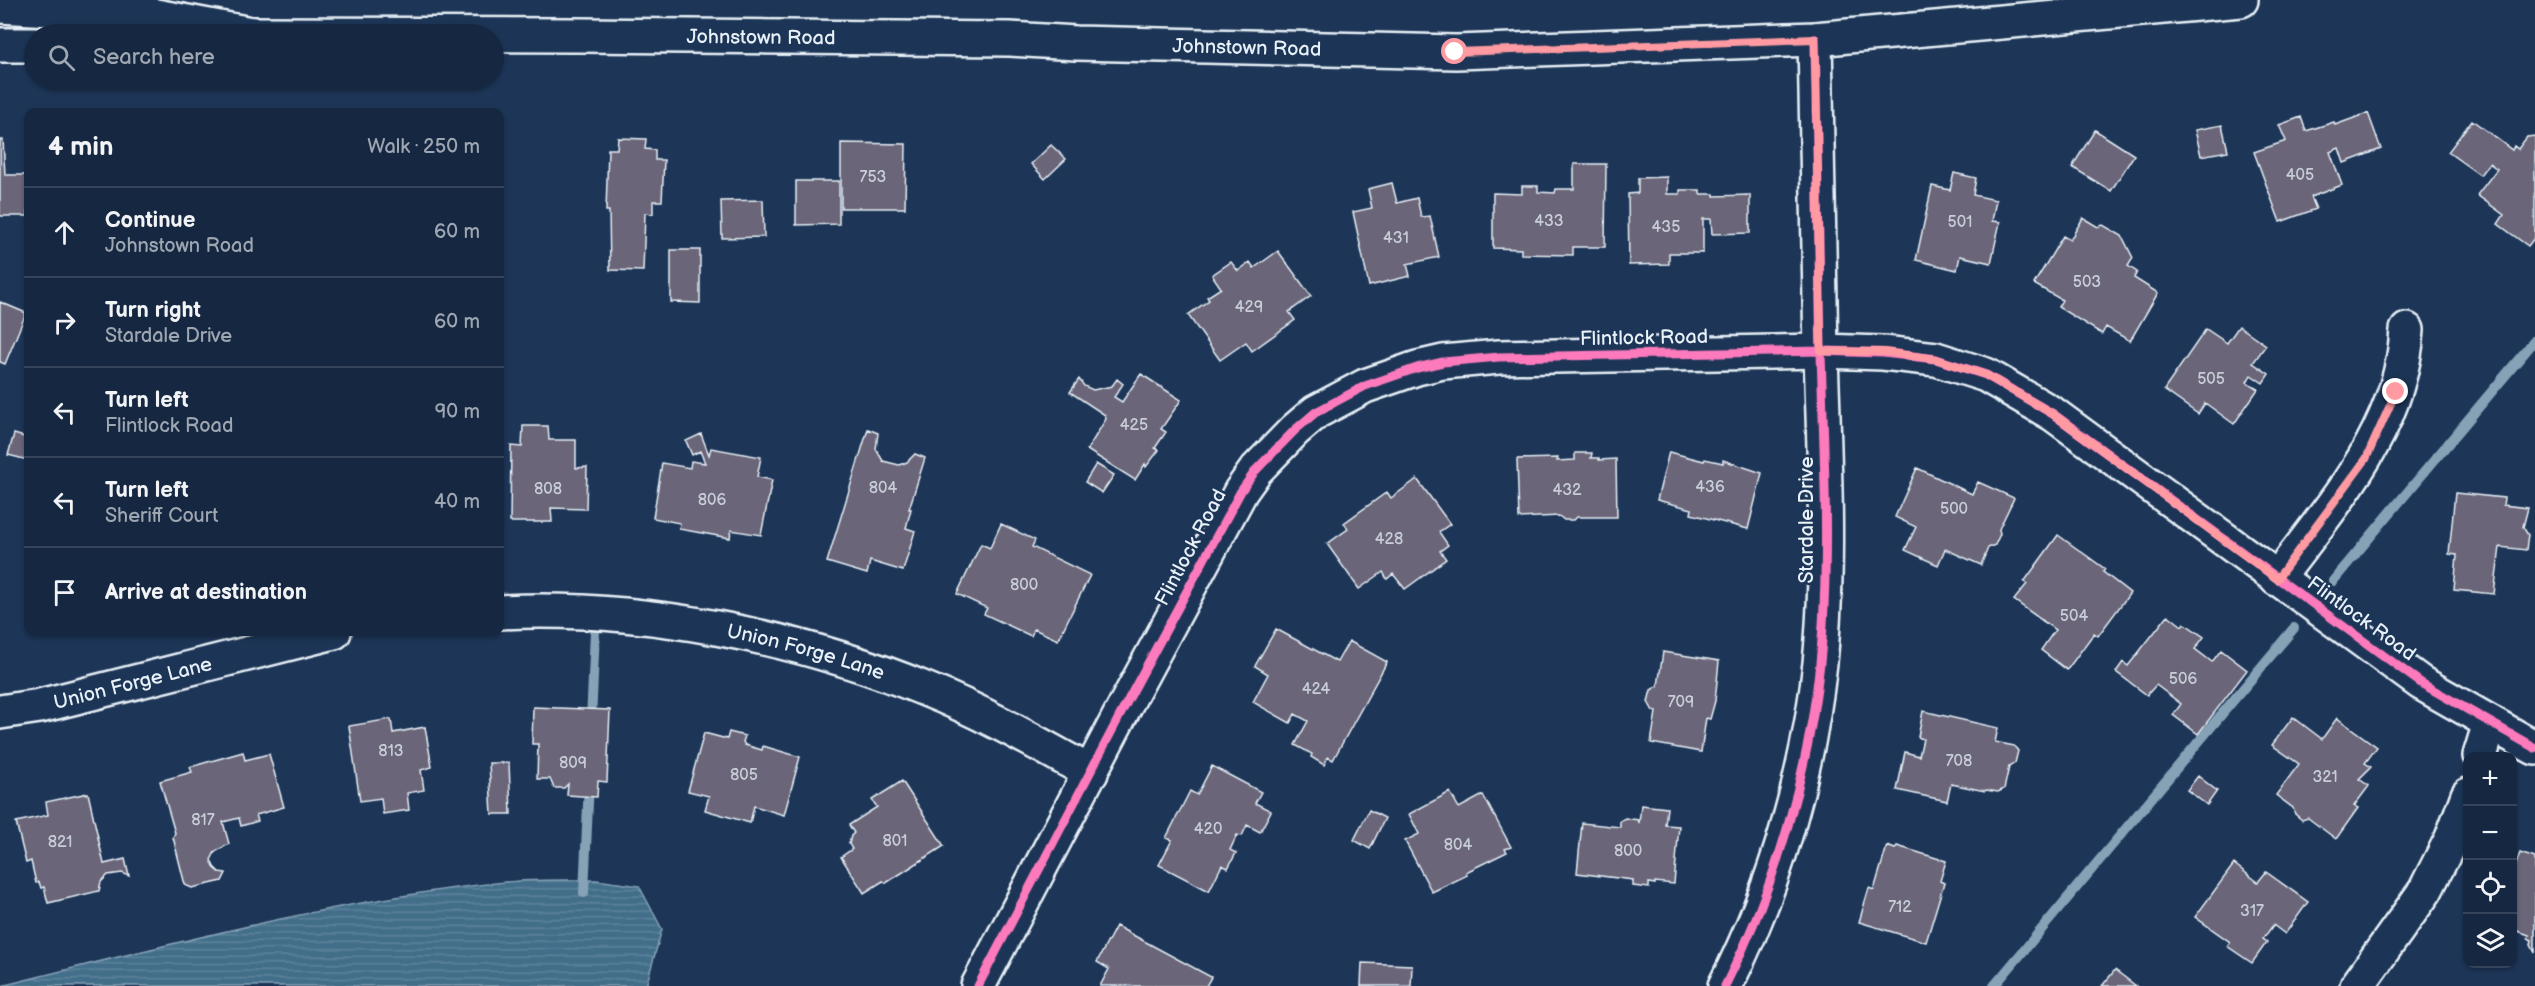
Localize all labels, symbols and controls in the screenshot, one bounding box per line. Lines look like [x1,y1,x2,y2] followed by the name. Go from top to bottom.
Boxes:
[24,24,504,90] search box
[686,25,836,50] street label: Johnstown Road
[1172,34,1322,62] street label: Johnstown Road
[1441,38,1467,64] route start
[45,41,78,74] icon: search
[93,44,215,71] text: Search here
[48,132,113,163] text: 4 min
[367,135,480,159] text: Walk · 250 m
[2286,166,2314,185] house number: 405
[860,168,887,187] house number: 753
[105,207,195,234] text: Continue
[1534,212,1564,231] house number: 433
[1948,213,1972,232] house number: 501
[48,216,81,249] icon: ahead
[1652,218,1680,237] house number: 435
[434,220,480,244] text: 60 m
[1383,229,1409,248] house number: 431
[105,234,254,258] text: Johnstown Road
[2073,273,2101,292] house number: 503
[105,297,201,324] text: Turn right
[1235,298,1263,317] house number: 429
[48,306,81,339] icon: right
[434,310,480,334] text: 60 m
[105,324,232,348] text: Stardale Drive
[1580,325,1708,351] street label: Flintlock Road
[2197,370,2225,389] house number: 505
[2382,378,2408,404] route end
[105,387,189,414] text: Turn left
[48,396,81,429] icon: left
[435,400,480,424] text: 90 m
[105,414,233,438] text: Flintlock Road
[1120,416,1148,435] house number: 425
[1795,456,1819,584] street label: Stardale Drive
[105,477,189,504] text: Turn left
[1695,478,1725,497] house number: 436
[869,479,897,498] house number: 804
[534,480,562,499] house number: 808
[1552,481,1582,500] house number: 432
[1150,485,1232,610] street label: Flintlock Road
[48,486,81,519] icon: left
[434,490,480,514] text: 40 m
[698,491,726,510] house number: 806
[1940,500,1968,519] house number: 500
[105,504,218,528] text: Sheriff Court
[1375,530,1403,549] house number: 428
[2302,571,2420,666] street label: Flintlock Road
[48,576,81,609] icon: arrive
[1010,576,1038,595] house number: 800
[105,579,307,606] text: Arrive at destination
[2060,607,2088,626] house number: 504
[725,619,888,686] street label: Union Forge Lane
[51,652,215,715] street label: Union Forge Lane
[2169,670,2197,689] house number: 506
[1302,680,1331,699] house number: 424
[1668,693,1694,712] house number: 709
[378,742,404,761] house number: 813
[1946,752,1972,771] house number: 708
[2463,752,2517,968] map controls
[2463,752,2517,806] button: +
[559,754,587,773] house number: 809
[730,766,758,785] house number: 805
[2312,768,2338,787] house number: 321
[2463,806,2517,860] button: −
[191,811,215,830] house number: 817
[1194,820,1222,839] house number: 420
[883,832,907,851] house number: 801
[48,833,72,852] house number: 821
[1444,836,1472,855] house number: 804
[1614,842,1642,861] house number: 800
[2463,860,2517,914] button: locate
[1888,898,1912,917] house number: 712
[2240,902,2264,921] house number: 317
[2463,914,2517,968] button: layers

